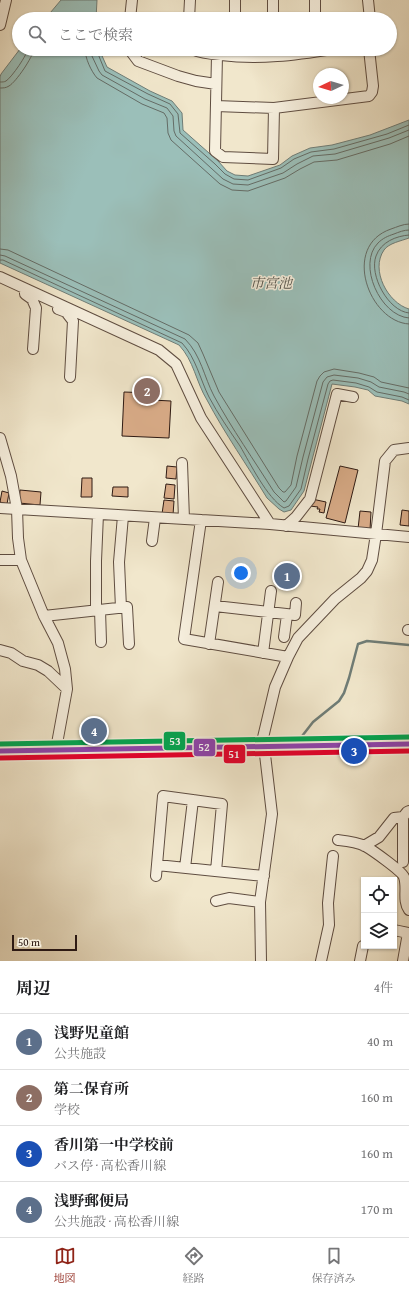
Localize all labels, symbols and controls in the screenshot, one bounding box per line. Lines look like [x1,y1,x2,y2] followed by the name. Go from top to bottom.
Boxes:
[12,12,397,56] search box
[26,23,48,45] icon: search
[58,24,133,45] text: ここで検索
[313,68,349,104] north arrow
[250,273,294,293] water label: 市宮池
[134,376,160,406] pin: 2
[274,561,300,591] pin: 1
[231,563,251,583] your location
[81,716,107,746] pin: 4
[163,731,186,751] line badge: 53
[169,733,181,749] text: 53
[341,736,367,766] pin: 3
[193,738,216,757] line badge: 52
[198,739,210,755] text: 52
[223,744,246,764] line badge: 51
[228,746,240,762] text: 51
[361,877,397,949] map controls
[361,877,397,913] button: locate
[361,913,397,949] button: layers
[12,933,77,952] scale bar
[18,934,40,950] text: 50 m
[16,975,50,1000] text: 周辺
[374,978,393,997] text: 4件
[54,1022,129,1043] text: 浅野児童館
[26,1032,32,1051] text: 1
[367,1032,393,1051] text: 40 m
[54,1044,106,1063] text: 公共施設
[54,1078,129,1099] text: 第二保育所
[26,1088,32,1107] text: 2
[361,1088,393,1107] text: 160 m
[54,1100,80,1119] text: 学校
[54,1134,174,1155] text: 香川第一中学校前
[26,1144,32,1163] text: 3
[361,1144,393,1163] text: 160 m
[54,1156,166,1175] text: バス停 · 高松香川線
[54,1190,129,1211] text: 浅野郵便局
[26,1200,32,1219] text: 4
[361,1200,393,1219] text: 170 m
[54,1212,179,1231] text: 公共施設 · 高松香川線
[54,1245,76,1286] tab: 地図
[183,1245,205,1286] tab: 経路
[312,1245,356,1286] tab: 保存済み

